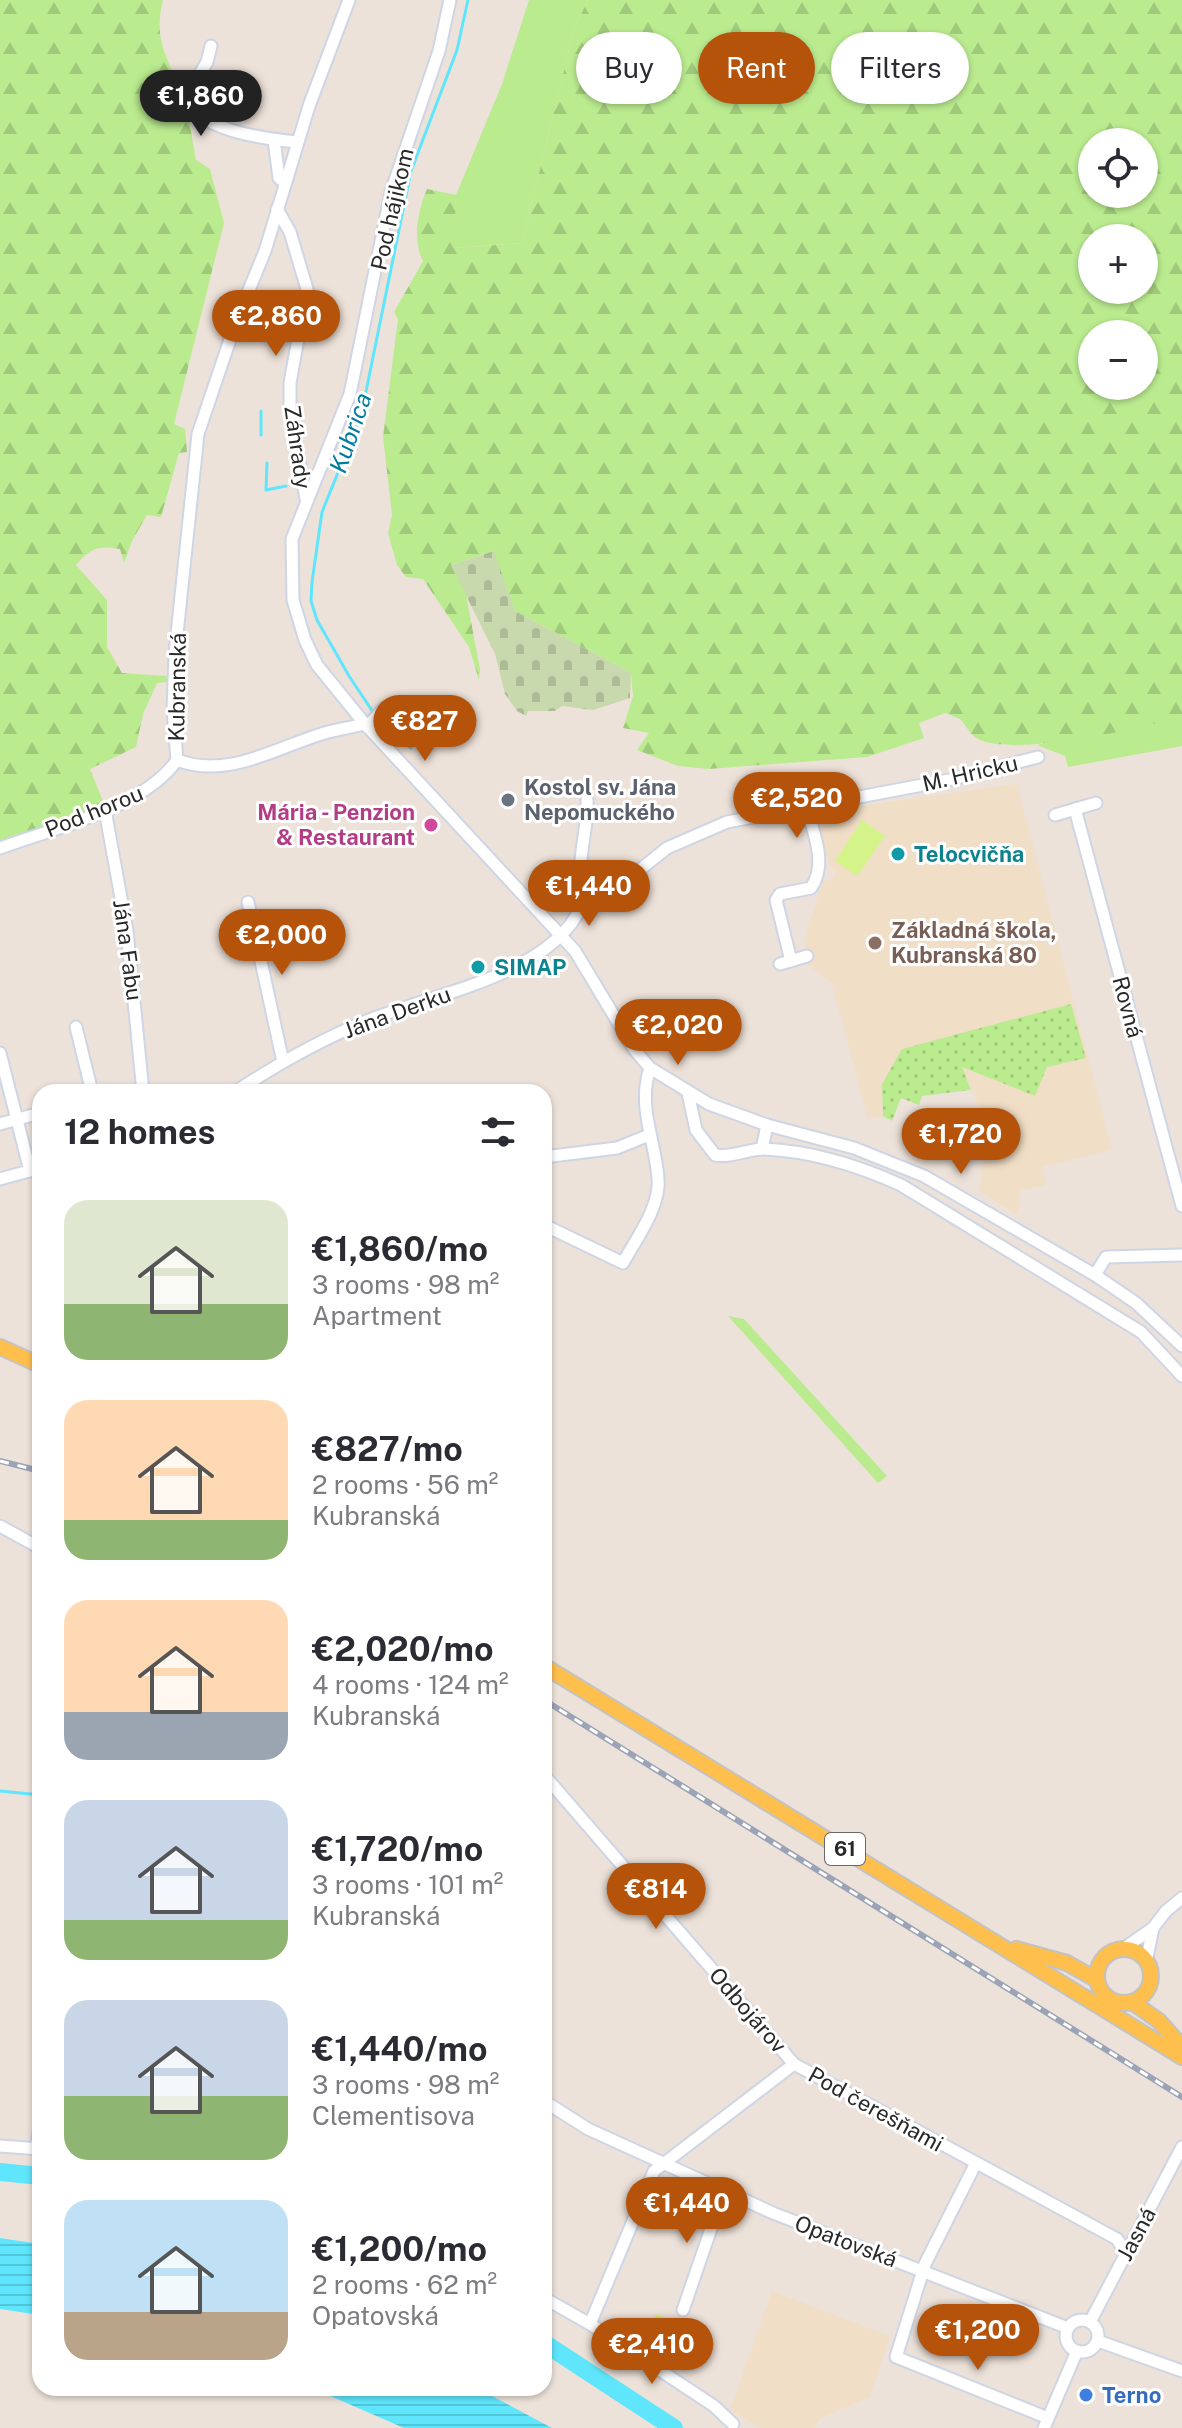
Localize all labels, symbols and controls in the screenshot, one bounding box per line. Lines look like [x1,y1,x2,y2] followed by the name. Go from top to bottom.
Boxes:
[576,32,682,104] chip: Buy
[698,32,815,104] chip: Rent
[831,32,969,104] chip: Filters
[136,70,266,138] pin: €1,860
[158,80,244,111] text: €1,860
[1078,128,1158,400] map controls
[1078,128,1158,208] button: locate
[365,145,419,273] street label: Pod hájikom
[1078,224,1158,304] button: +
[211,290,341,358] pin: €2,860
[230,300,322,331] text: €2,860
[1078,320,1158,400] button: −
[323,389,377,476] water label: Kubrica
[279,403,317,491] street label: Záhrady
[163,632,191,742] street label: Kubranská
[378,695,472,763] pin: €827
[391,705,459,736] text: €827
[920,749,1020,797] street label: M. Hricku
[732,772,862,840] pin: €2,520
[524,774,676,825] place label: Kostol sv. Jána Nepomuckého
[41,780,147,842] street label: Pod horou
[751,782,843,813] text: €2,520
[499,791,517,809] marker: Kostol sv. Jána Nepomuckého
[257,799,415,850] place label: Mária - Penzion & Restaurant
[422,816,440,834] marker: Mária - Penzion & Restaurant
[914,841,1024,867] place label: Telocvičňa
[889,845,907,863] marker: Telocvičňa
[524,860,654,928] pin: €1,440
[546,870,632,901] text: €1,440
[108,898,148,1002] street label: Jána Fabu
[217,909,347,977] pin: €2,000
[891,917,1057,968] place label: Základná škola, Kubranská 80
[237,919,327,950] text: €2,000
[866,934,884,952] marker: Základná škola, Kubranská 80
[494,954,566,980] place label: SIMAP
[469,958,487,976] marker: SIMAP
[1107,973,1149,1041] street label: Rovná
[340,981,454,1043] street label: Jána Derku
[613,999,743,1067] pin: €2,020
[633,1009,723,1040] text: €2,020
[896,1108,1026,1176] pin: €1,720
[476,1110,520,1154] icon: filters
[64,1112,215,1152] text: 12 homes
[920,1118,1002,1149] text: €1,720
[312,1229,488,1269] text: €1,860/mo
[128,1232,224,1328] icon: home
[312,1269,499,1300] text: 3 rooms · 98 m²
[312,1300,442,1331] text: Apartment
[312,1429,463,1469] text: €827/mo
[128,1432,224,1528] icon: home
[312,1469,498,1500] text: 2 rooms · 56 m²
[312,1500,440,1531] text: Kubranská
[312,1629,494,1669] text: €2,020/mo
[128,1632,224,1728] icon: home
[312,1669,509,1700] text: 4 rooms · 124 m²
[312,1700,440,1731] text: Kubranská
[312,1829,483,1869] text: €1,720/mo
[128,1832,224,1928] icon: home
[825,1833,865,1865] road number: 61
[609,1863,703,1931] pin: €814
[312,1869,503,1900] text: 3 rooms · 101 m²
[625,1873,687,1904] text: €814
[312,1900,440,1931] text: Kubranská
[704,1962,792,2058] street label: Odbojárov
[312,2029,488,2069] text: €1,440/mo
[128,2032,224,2128] icon: home
[804,2061,948,2157] street label: Pod čerešňami
[312,2069,499,2100] text: 3 rooms · 98 m²
[312,2100,475,2131] text: Clementisova
[622,2177,752,2245] pin: €1,440
[644,2187,730,2218] text: €1,440
[1111,2203,1161,2265] street label: Jasná
[791,2210,901,2272] street label: Opatovská
[312,2229,487,2269] text: €1,200/mo
[128,2232,224,2328] icon: home
[312,2269,497,2300] text: 2 rooms · 62 m²
[312,2300,439,2331] text: Opatovská
[913,2304,1043,2372] pin: €1,200
[935,2314,1021,2345] text: €1,200
[587,2318,717,2386] pin: €2,410
[609,2328,695,2359] text: €2,410
[1102,2382,1161,2408] place label: Terno
[1077,2386,1095,2404] marker: Terno

